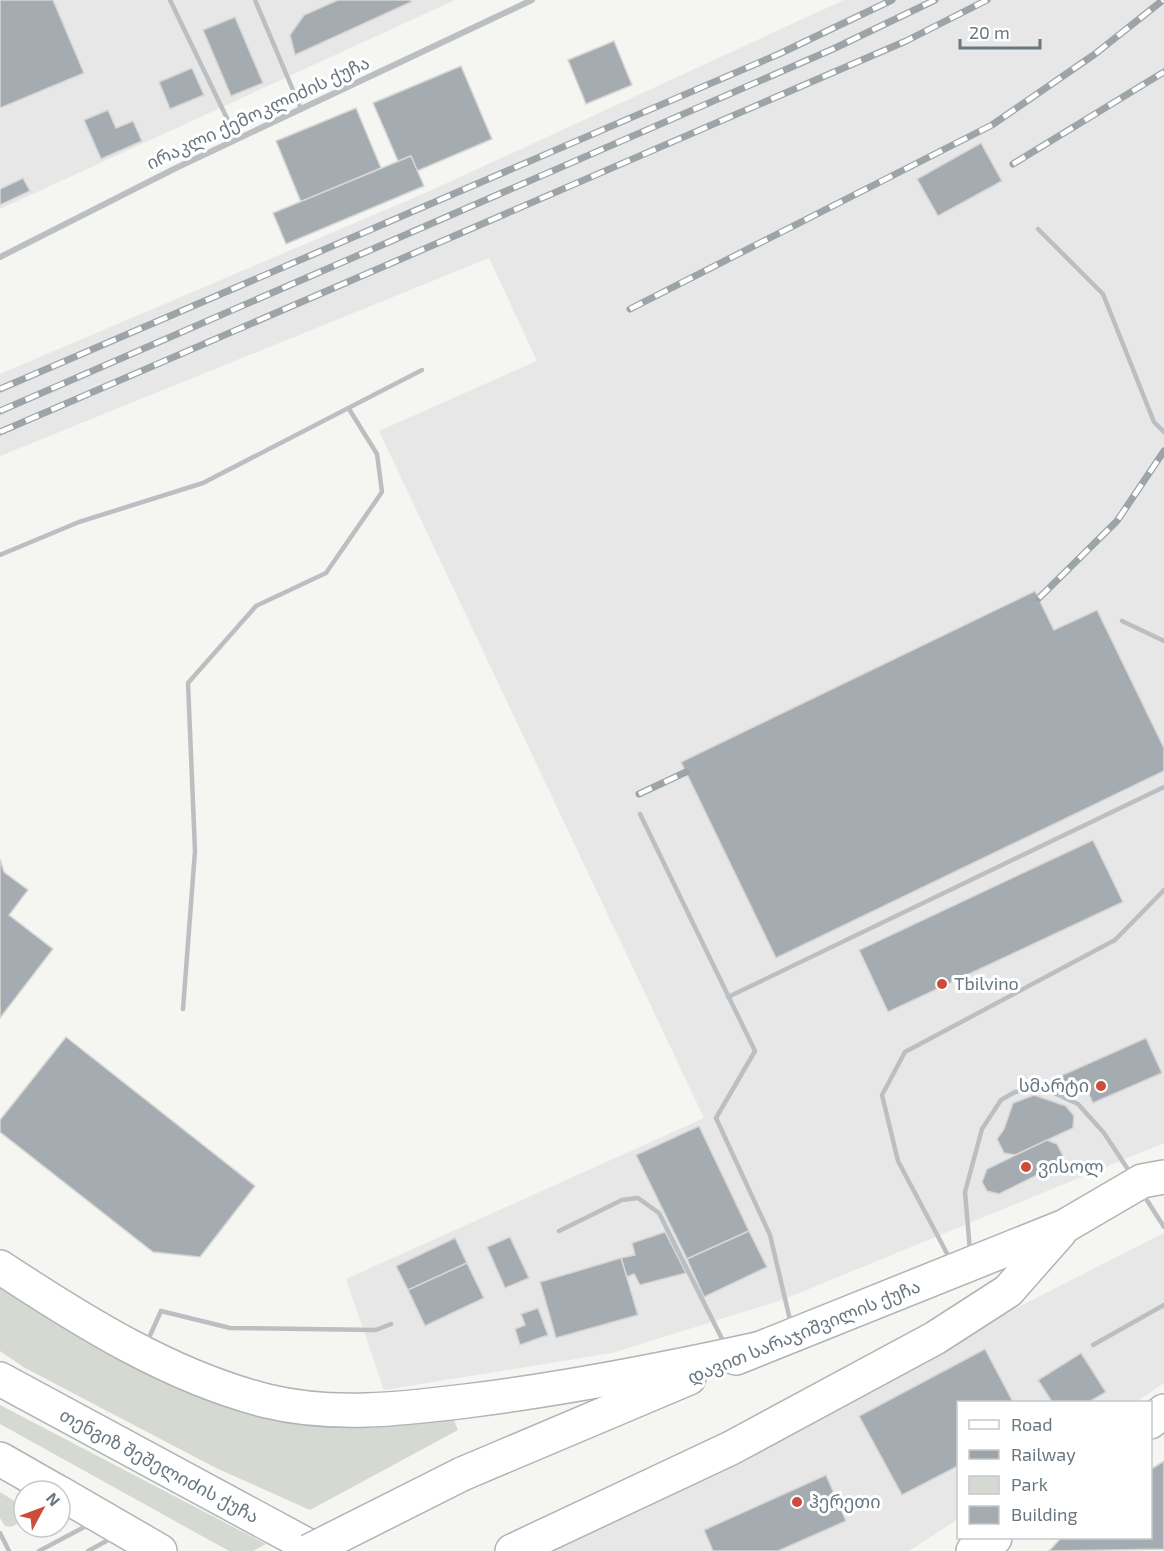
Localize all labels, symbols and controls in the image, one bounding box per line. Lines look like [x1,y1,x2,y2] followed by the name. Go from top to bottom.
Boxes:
[960,12,1040,50] scale bar
[969,21,1010,43] text: 20 m
[143,51,373,174] street label: ირაკლი ქემოკლიძის ქუჩა
[954,972,1019,994] place label: Tbilvino
[935,977,949,991] marker: Tbilvino
[1019,1074,1089,1097] place label: სმარტი
[1094,1079,1108,1093] marker: სმარტი
[1038,1155,1104,1178] place label: ვისოლ
[1019,1160,1033,1174] marker: ვისოლ
[684,1274,924,1389] street label: დავით სარაჯიშვილის ქუჩა
[957,1401,1152,1539] legend
[56,1403,263,1528] street label: თენგიზ შეშელიძის ქუჩა
[1011,1413,1052,1435] text: Road
[1011,1443,1076,1465] text: Railway
[1011,1473,1048,1495] text: Park
[12,1479,72,1539] north arrow
[43,1488,65,1509] text: N
[809,1490,880,1513] place label: ჰერეთი
[790,1495,804,1509] marker: ჰერეთი
[1011,1503,1078,1525] text: Building

